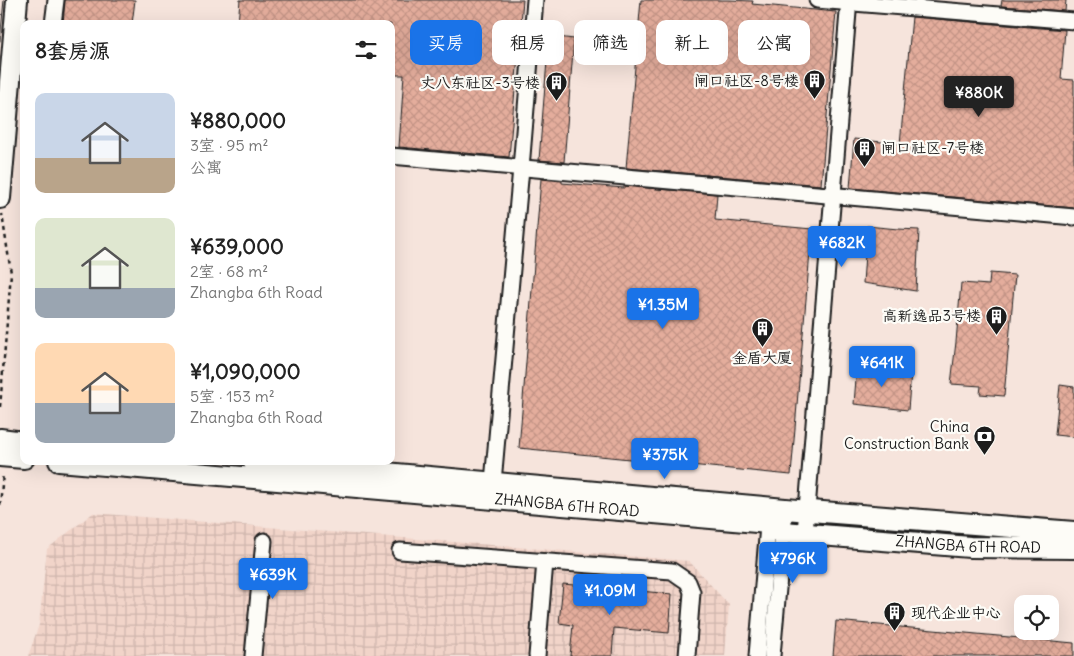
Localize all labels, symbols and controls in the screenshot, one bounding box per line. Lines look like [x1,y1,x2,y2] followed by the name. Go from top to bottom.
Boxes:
[410,20,482,65] chip: 买房
[492,20,564,65] chip: 租房
[574,20,646,65] chip: 筛选
[656,20,728,65] chip: 新上
[738,20,810,65] chip: 公寓
[352,36,380,64] icon: filters
[35,37,110,64] text: 8套房源
[803,69,827,100] building icon: 闸口社区-8号楼
[544,71,568,102] building icon: 丈八东社区-3号楼
[694,71,799,90] place label: 闸口社区-8号楼
[420,73,540,92] place label: 丈八东社区-3号楼
[944,76,1014,118] pin: ¥880K
[955,82,1003,102] text: ¥880K
[190,107,286,134] text: ¥880,000
[75,113,135,173] icon: home
[190,135,268,155] text: 3室 · 95 m²
[853,136,877,167] building icon: 闸口社区-7号楼
[881,138,984,157] place label: 闸口社区-7号楼
[190,157,222,177] text: 公寓
[807,226,877,268] pin: ¥682K
[819,232,865,252] text: ¥682K
[190,233,284,260] text: ¥639,000
[75,238,135,298] icon: home
[190,261,268,281] text: 2室 · 68 m²
[190,282,323,302] text: Zhangba 6th Road
[622,288,704,330] pin: ¥1.35M
[638,294,688,314] text: ¥1.35M
[985,304,1009,335] building icon: 高新逸品3号楼
[882,306,981,325] place label: 高新逸品3号楼
[750,317,774,348] building icon: 金盾大厦
[847,346,917,388] pin: ¥641K
[732,348,792,367] place label: 金盾大厦
[860,352,904,372] text: ¥641K
[190,358,301,385] text: ¥1,090,000
[75,363,135,423] icon: home
[190,386,275,406] text: 5室 · 153 m²
[190,407,323,427] text: Zhangba 6th Road
[844,417,969,453] place label: China Construction Bank
[973,424,997,455] bank icon: China Construction Bank
[630,438,700,480] pin: ¥375K
[642,444,688,464] text: ¥375K
[494,489,640,521] street label: ZHANGBA 6TH ROAD
[895,531,1041,557] street label: ZHANGBA 6TH ROAD
[758,542,828,584] pin: ¥796K
[770,548,816,568] text: ¥796K
[238,558,308,600] pin: ¥639K
[250,564,296,584] text: ¥639K
[569,574,651,616] pin: ¥1.09M
[584,580,636,600] text: ¥1.09M
[1014,595,1059,640] map controls
[1014,595,1059,640] button: locate
[883,601,907,632] building icon: 现代企业中心
[911,603,1001,622] place label: 现代企业中心

